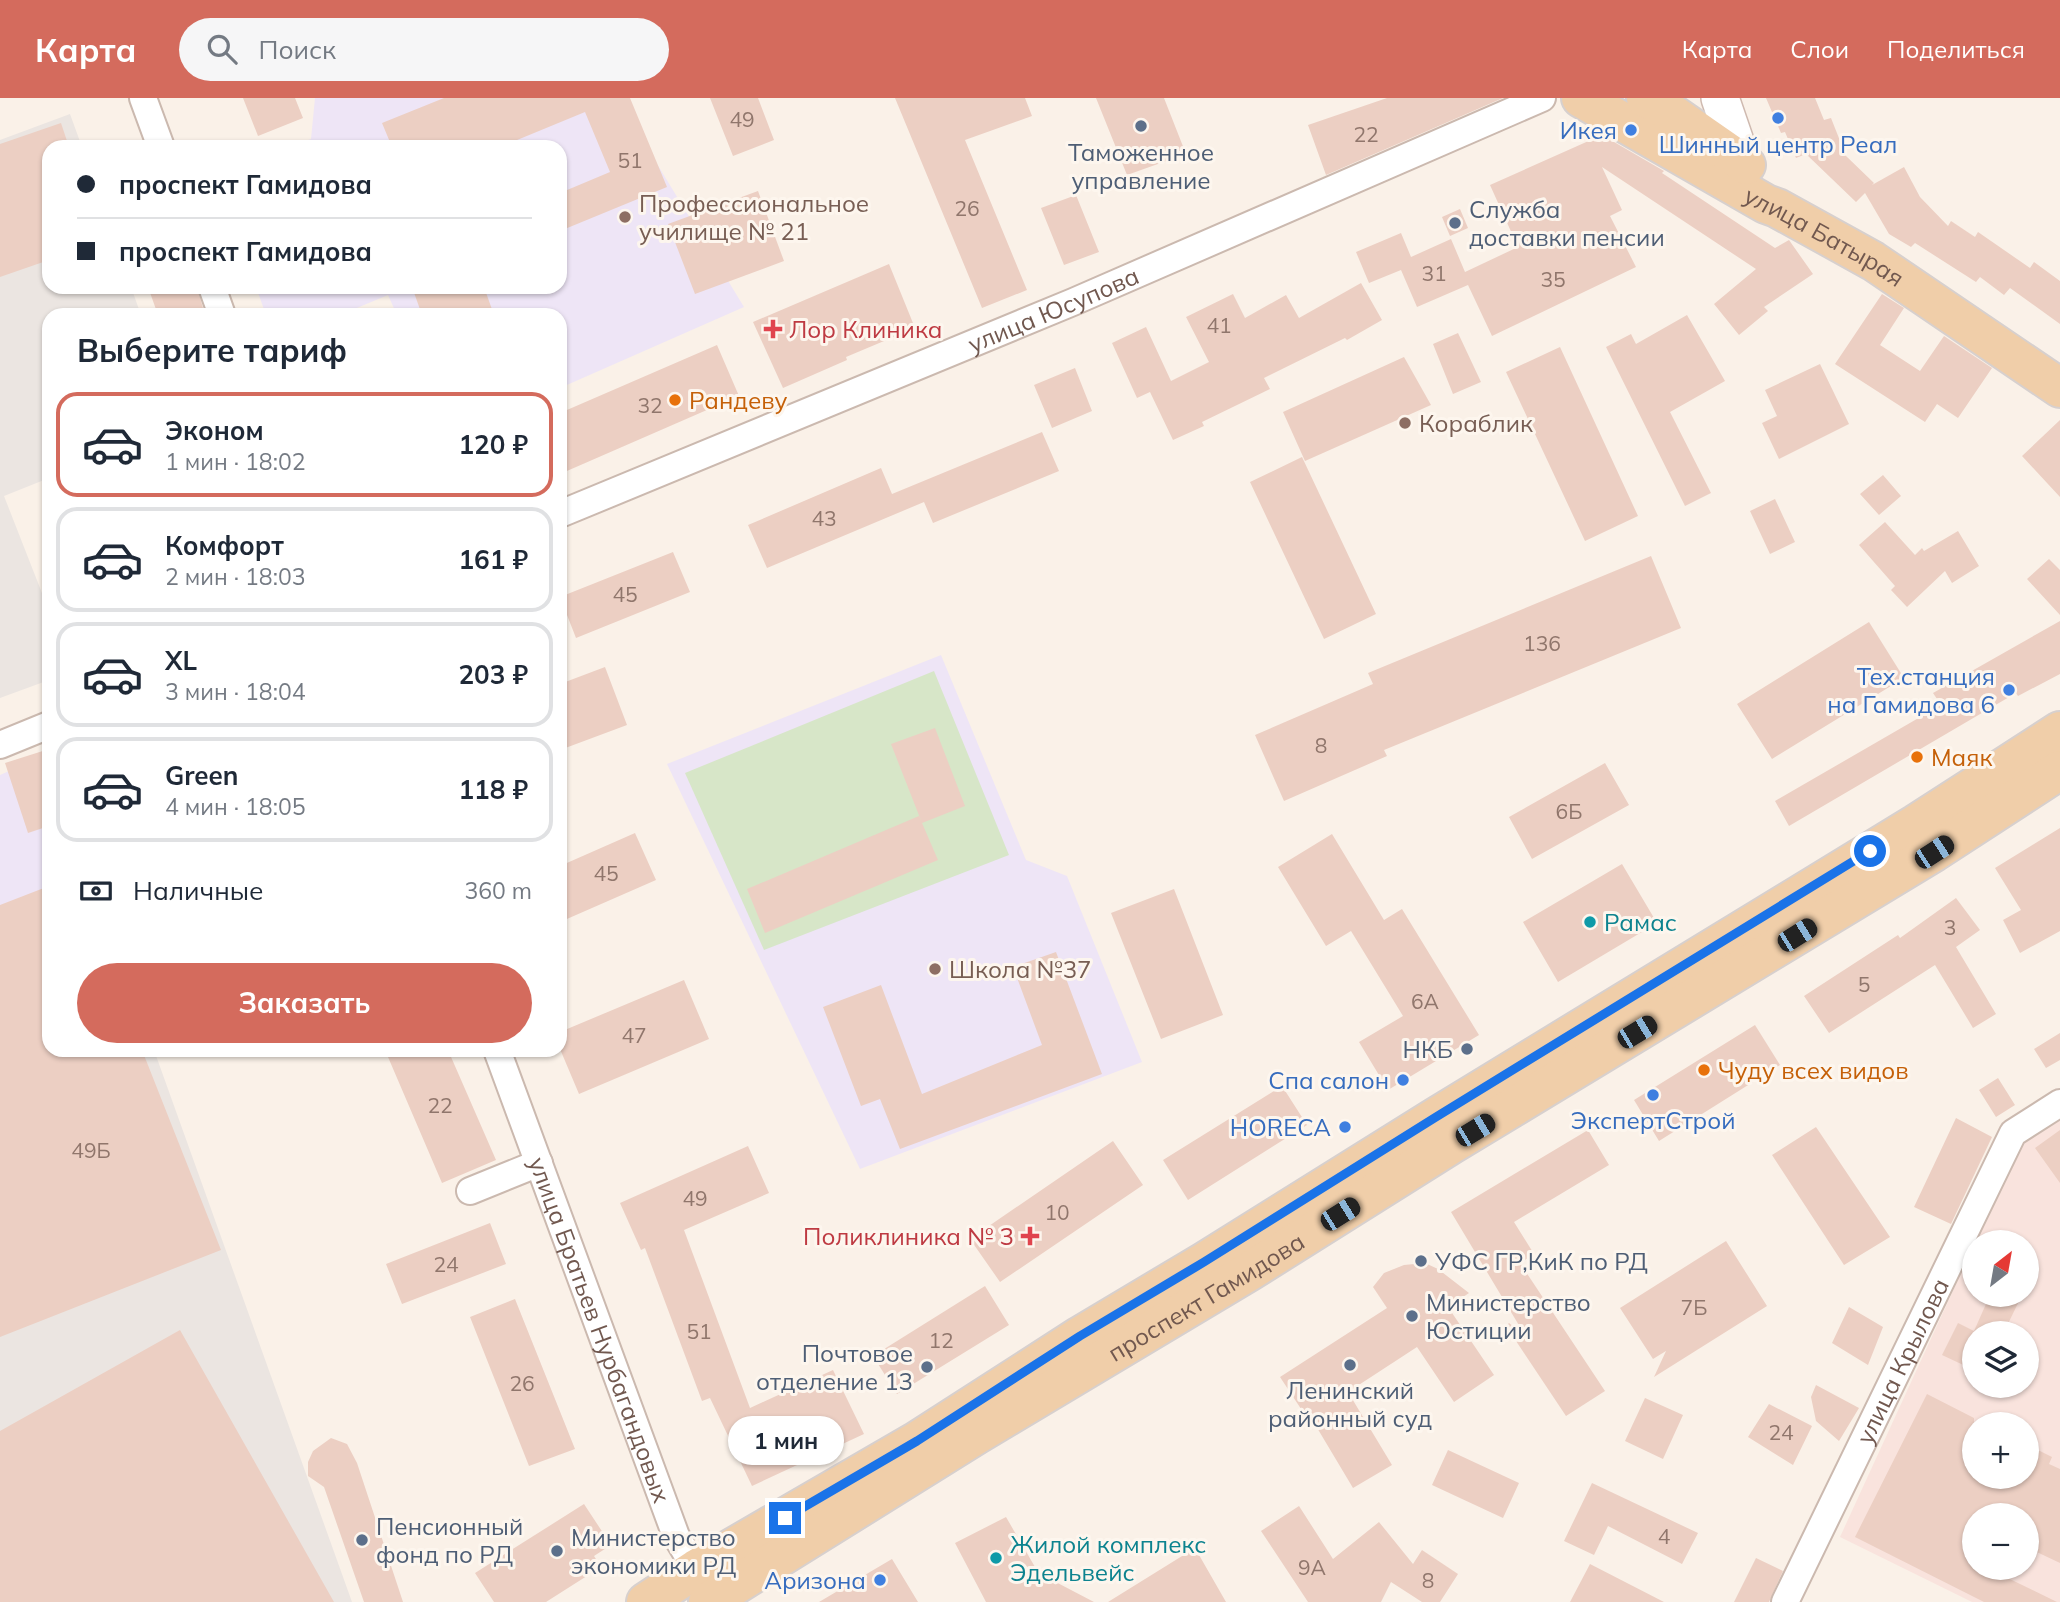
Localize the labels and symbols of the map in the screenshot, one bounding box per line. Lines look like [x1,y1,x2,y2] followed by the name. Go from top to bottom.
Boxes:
[729,106,755,132] house number: 49
[1770,110,1786,126] marker: Шинный центр Реал
[1560,115,1617,145] place label: Икея
[1133,118,1149,134] marker: Таможенное управление
[1353,121,1379,147] house number: 22
[1623,122,1639,138] marker: Икея
[1659,129,1897,159] place label: Шинный центр Реал
[1068,137,1214,195] place label: Таможенное управление
[617,147,643,173] house number: 51
[1739,180,1910,293] street label: улица Батырая
[639,188,869,246] place label: Профессиональное училище № 21
[1469,194,1665,252] place label: Служба доставки пенсии
[954,195,980,221] house number: 26
[617,209,633,225] marker: Профессиональное училище № 21
[1447,215,1463,231] marker: Служба доставки пенсии
[963,260,1143,359] street label: улица Юсупова
[1421,260,1447,286] house number: 31
[1540,266,1566,292] house number: 35
[1206,312,1232,338] house number: 41
[789,314,942,344] place label: Лор Клиника
[763,319,783,339] marker: Лор Клиника
[689,385,788,415] place label: Рандеву
[637,392,663,418] house number: 32
[667,392,683,408] marker: Рандеву
[1419,408,1533,438] place label: Кораблик
[1397,415,1413,431] marker: Кораблик
[811,505,837,531] house number: 43
[612,581,638,607] house number: 45
[1523,630,1561,656] house number: 136
[1827,661,1995,719] place label: Тех.станция на Гамидова 6
[2001,682,2017,698] marker: Тех.станция на Гамидова 6
[1315,732,1327,758] house number: 8
[1931,742,1992,772] place label: Маяк
[1909,749,1925,765] marker: Маяк
[1556,798,1582,824] house number: 6Б
[1911,832,1958,872] car
[1854,835,1886,867] route start
[593,860,619,886] house number: 45
[1604,907,1677,937] place label: Рамас
[1582,914,1598,930] marker: Рамас
[1944,914,1956,940] house number: 3
[1774,915,1821,955] car
[949,954,1091,984] place label: Школа №37
[927,961,943,977] marker: Школа №37
[1858,971,1870,997] house number: 5
[1411,988,1440,1014] house number: 6А
[1614,1012,1661,1052] car
[621,1022,647,1048] house number: 47
[1403,1034,1453,1064] place label: НКБ
[1459,1041,1475,1057] marker: НКБ
[1718,1055,1909,1085] place label: Чуду всех видов
[1696,1062,1712,1078] marker: Чуду всех видов
[1268,1065,1389,1095] place label: Спа салон
[1395,1072,1411,1088] marker: Спа салон
[1645,1087,1661,1103] marker: ЭкспертСтрой
[427,1092,453,1118] house number: 22
[1571,1105,1735,1135] place label: ЭкспертСтрой
[1452,1110,1499,1150] car
[1230,1112,1331,1142] place label: HORECA
[1337,1119,1353,1135] marker: HORECA
[71,1137,111,1163] house number: 49Б
[523,1153,677,1507] street label: улица Братьев Нурбагандовых
[682,1185,708,1211] house number: 49
[1317,1194,1364,1234] car
[1044,1199,1070,1225] house number: 10
[803,1221,1014,1251] place label: Поликлиника № 3
[1020,1226,1040,1246] marker: Поликлиника № 3
[1102,1226,1310,1368] street label: проспект Гамидова
[1962,1230,2039,1307] north arrow
[1434,1246,1648,1276] place label: УФС ГР,КиК по РД
[433,1251,459,1277] house number: 24
[1413,1253,1429,1269] marker: УФС ГР,КиК по РД
[1849,1273,1955,1449] street label: улица Крылова
[1426,1287,1591,1345] place label: Министерство Юстиции
[1681,1294,1707,1320] house number: 7Б
[1404,1308,1420,1324] marker: Министерство Юстиции
[686,1318,712,1344] house number: 51
[928,1327,954,1353] house number: 12
[756,1338,913,1396] place label: Почтовое отделение 13
[1342,1357,1358,1373] marker: Ленинский районный суд
[919,1359,935,1375] marker: Почтовое отделение 13
[509,1370,535,1396] house number: 26
[1268,1375,1432,1433] place label: Ленинский районный суд
[727,1416,843,1466] callout: 1 мин
[1768,1419,1794,1445] house number: 24
[769,1502,801,1534] route end
[376,1511,523,1569] place label: Пенсионный фонд по РД
[571,1522,736,1580] place label: Министерство экономики РД
[1658,1523,1671,1549] house number: 4
[1010,1529,1206,1587] place label: Жилой комплекс Эдельвейс
[354,1532,370,1548] marker: Пенсионный фонд по РД
[549,1543,565,1559] marker: Министерство экономики РД
[988,1550,1004,1566] marker: Жилой комплекс Эдельвейс
[1298,1554,1327,1580] house number: 9А
[764,1565,866,1595] place label: Аризона
[1422,1567,1434,1593] house number: 8
[872,1572,888,1588] marker: Аризона

